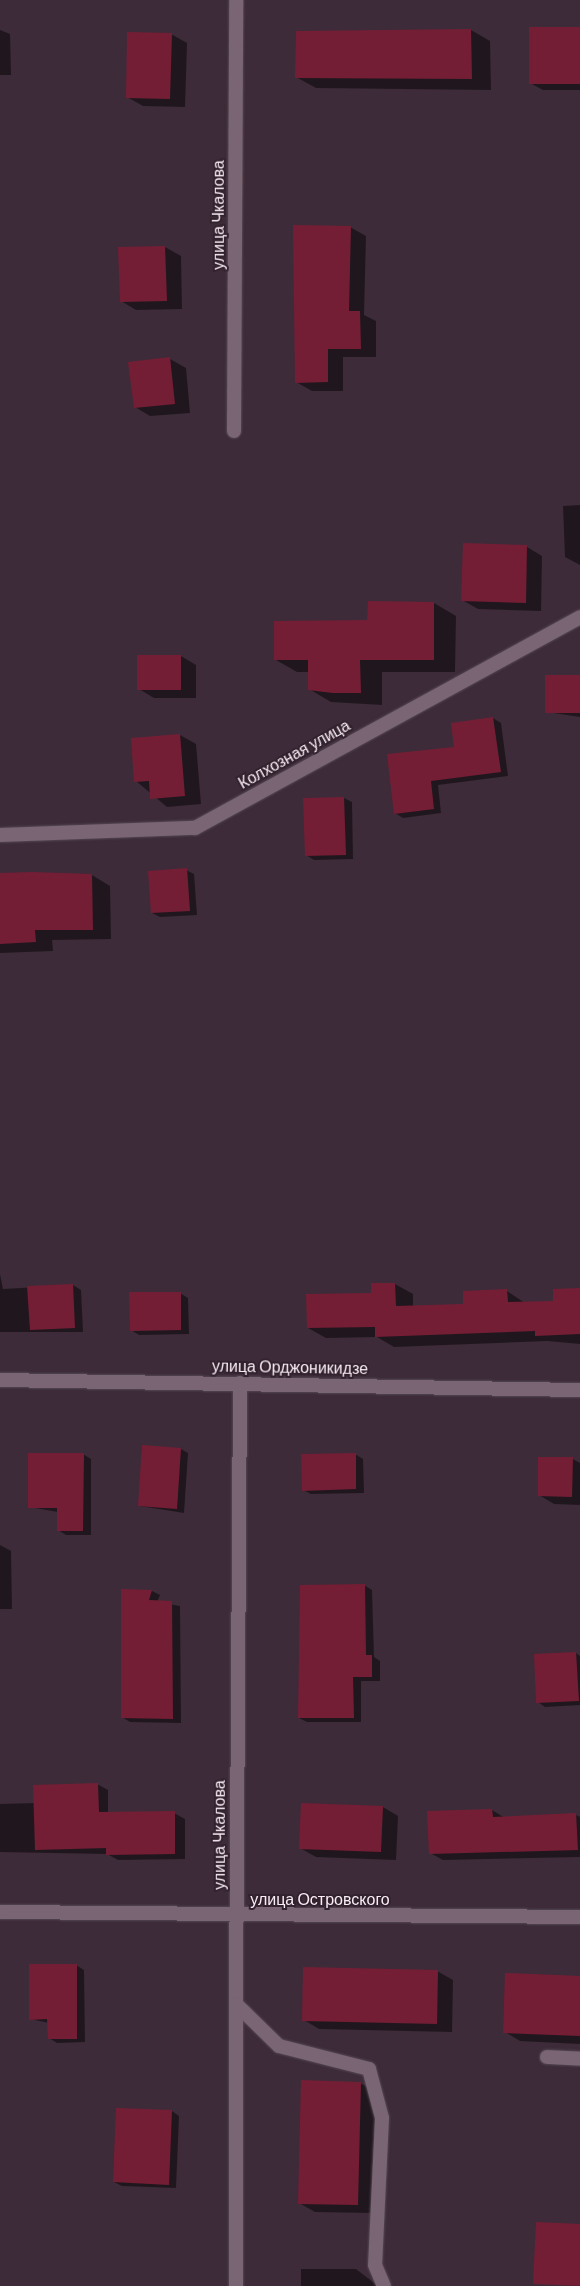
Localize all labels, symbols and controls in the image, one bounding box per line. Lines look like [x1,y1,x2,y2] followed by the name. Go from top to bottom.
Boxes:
[208,160,228,270] street label: улица Чкалова
[235,715,353,793] street label: Колхозная улица
[212,1356,368,1378] street label: улица Орджоникидзе
[209,1780,229,1890] street label: улица Чкалова
[250,1889,390,1909] street label: улица Островского

